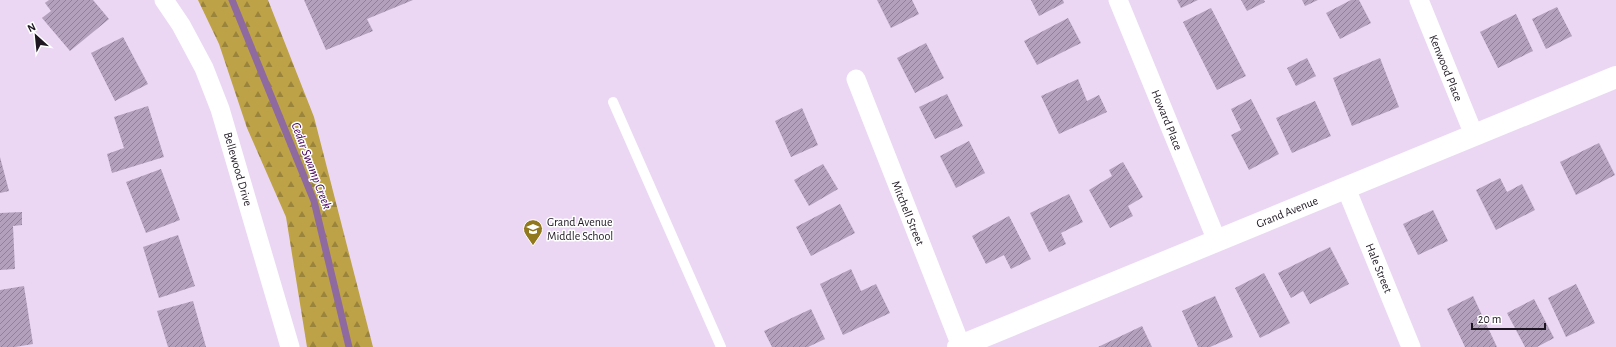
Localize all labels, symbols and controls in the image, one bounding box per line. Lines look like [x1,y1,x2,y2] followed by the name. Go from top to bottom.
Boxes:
[16,16,56,56] north arrow
[26,21,38,34] text: N
[1427,33,1465,103] street label: Kenwood Place
[1149,88,1185,152] street label: Howard Place
[288,121,334,211] water label: Cedar Swamp Creek
[222,131,254,207] street label: Bellewood Drive
[890,179,926,247] street label: Mitchell Street
[1254,194,1320,230] street label: Grand Avenue
[547,216,613,242] place label: Grand Avenue Middle School
[522,218,544,246] school or university icon: Grand Avenue Middle School
[1364,242,1394,295] street label: Hale Street
[1472,305,1545,331] scale bar
[1478,313,1501,325] text: 20 m

